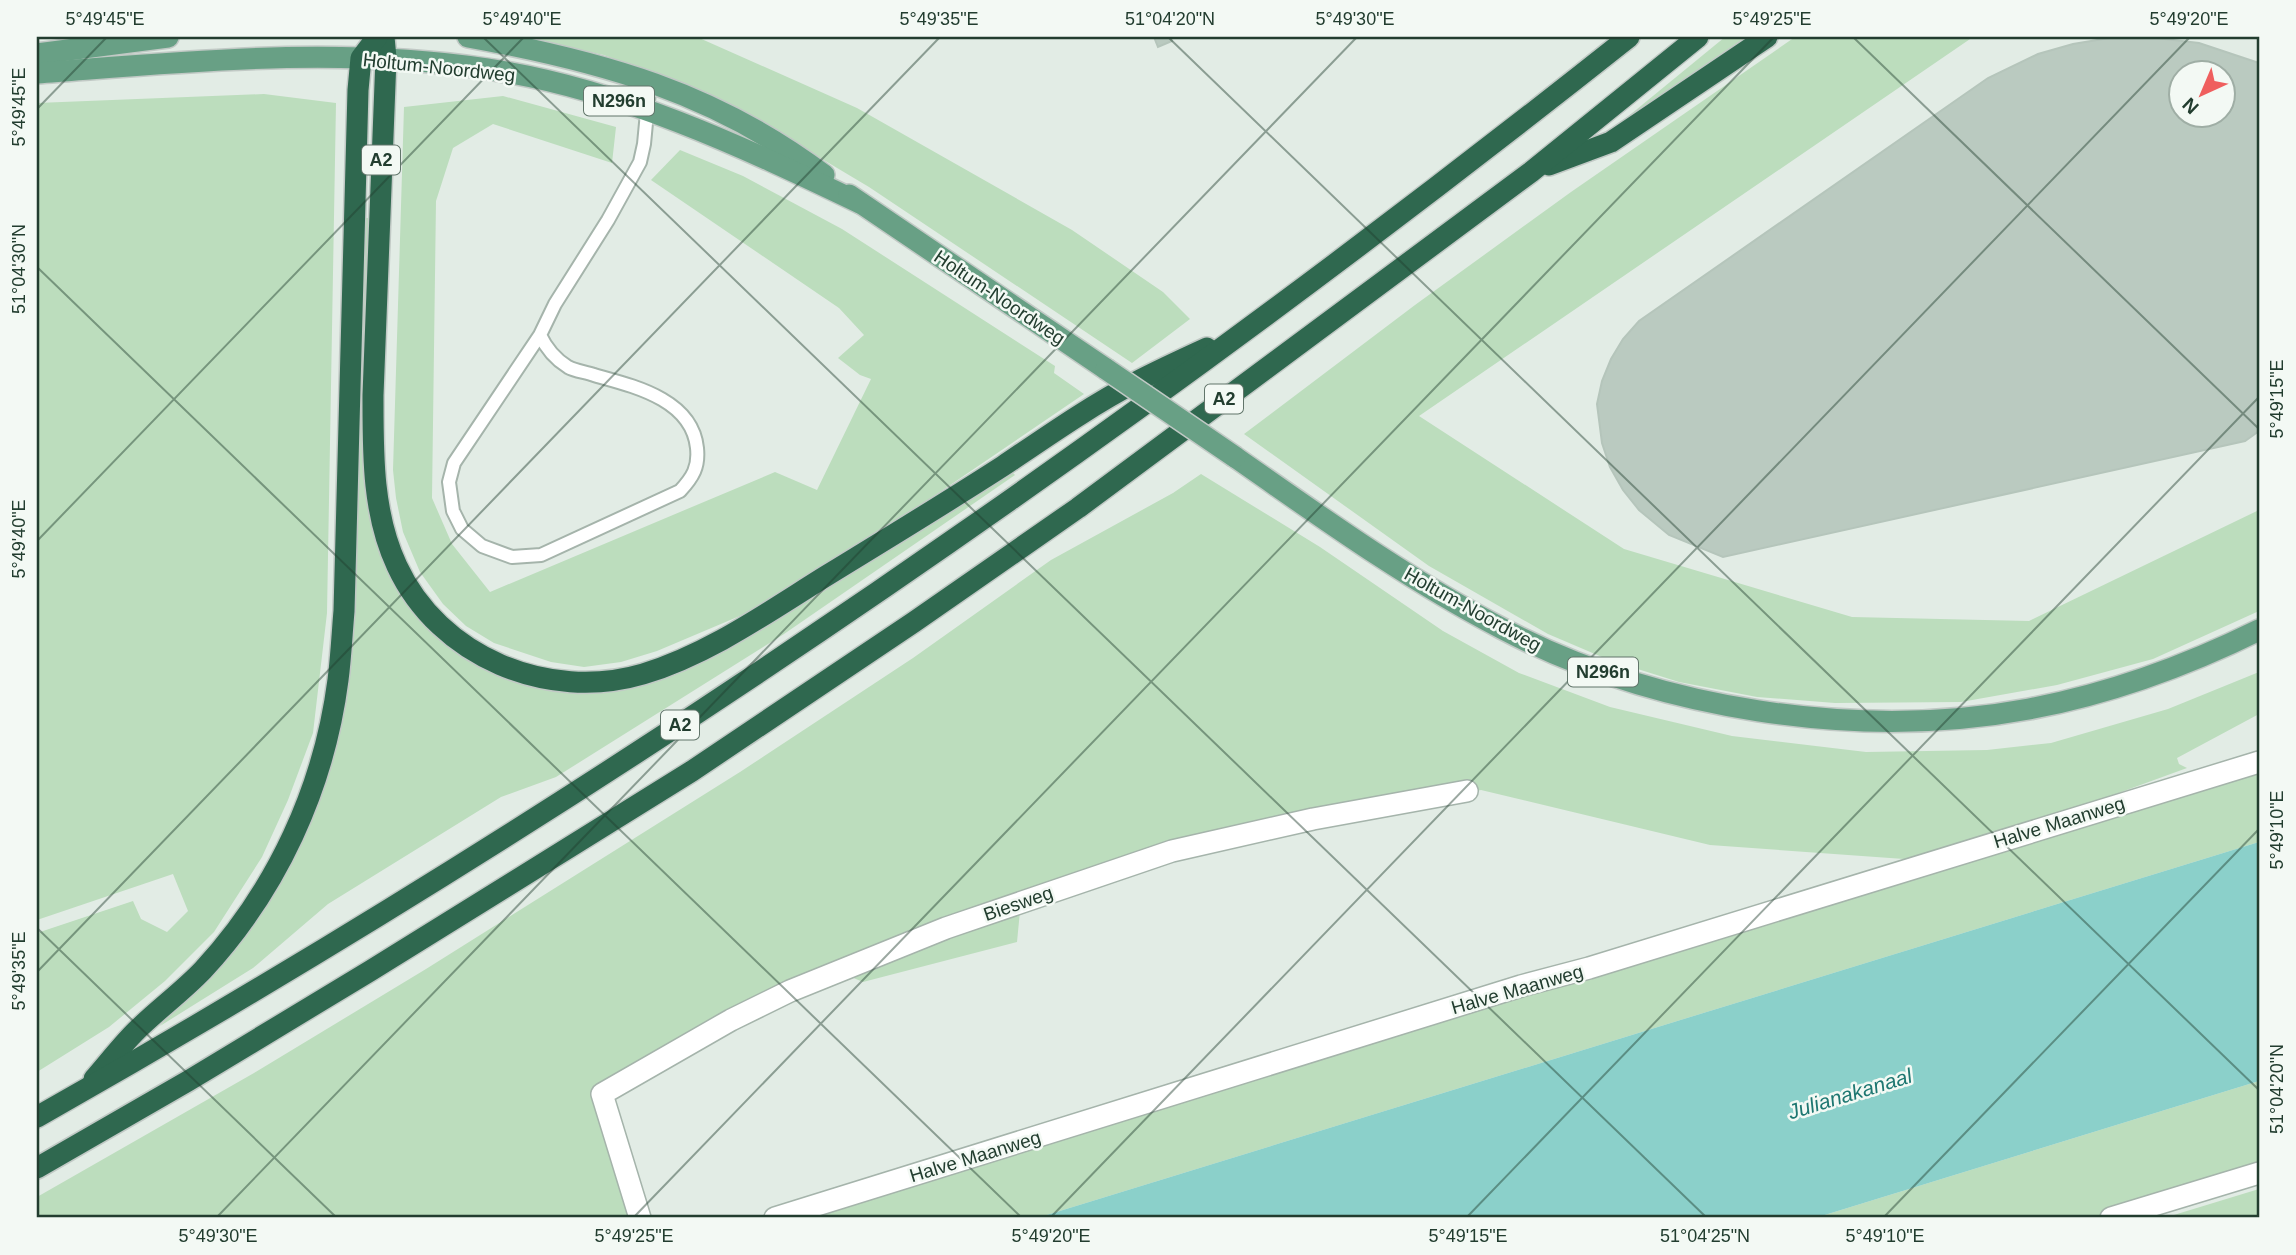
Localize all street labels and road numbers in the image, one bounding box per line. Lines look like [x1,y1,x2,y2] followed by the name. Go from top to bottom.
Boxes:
[362,49,516,86] street label: Holtum-Noordweg
[584,86,654,116] road number: N296n
[362,146,400,174] road number: A2
[930,246,1069,349] street label: Holtum-Noordweg
[1205,384,1243,414] road number: A2
[1401,563,1545,656] street label: Holtum-Noordweg
[1568,658,1638,686] road number: N296n
[661,710,699,740] road number: A2
[1991,793,2127,852] street label: Halve Maanweg
[981,882,1056,925] street label: Biesweg
[1449,961,1586,1018] street label: Halve Maanweg
[907,1127,1043,1186] street label: Halve Maanweg

